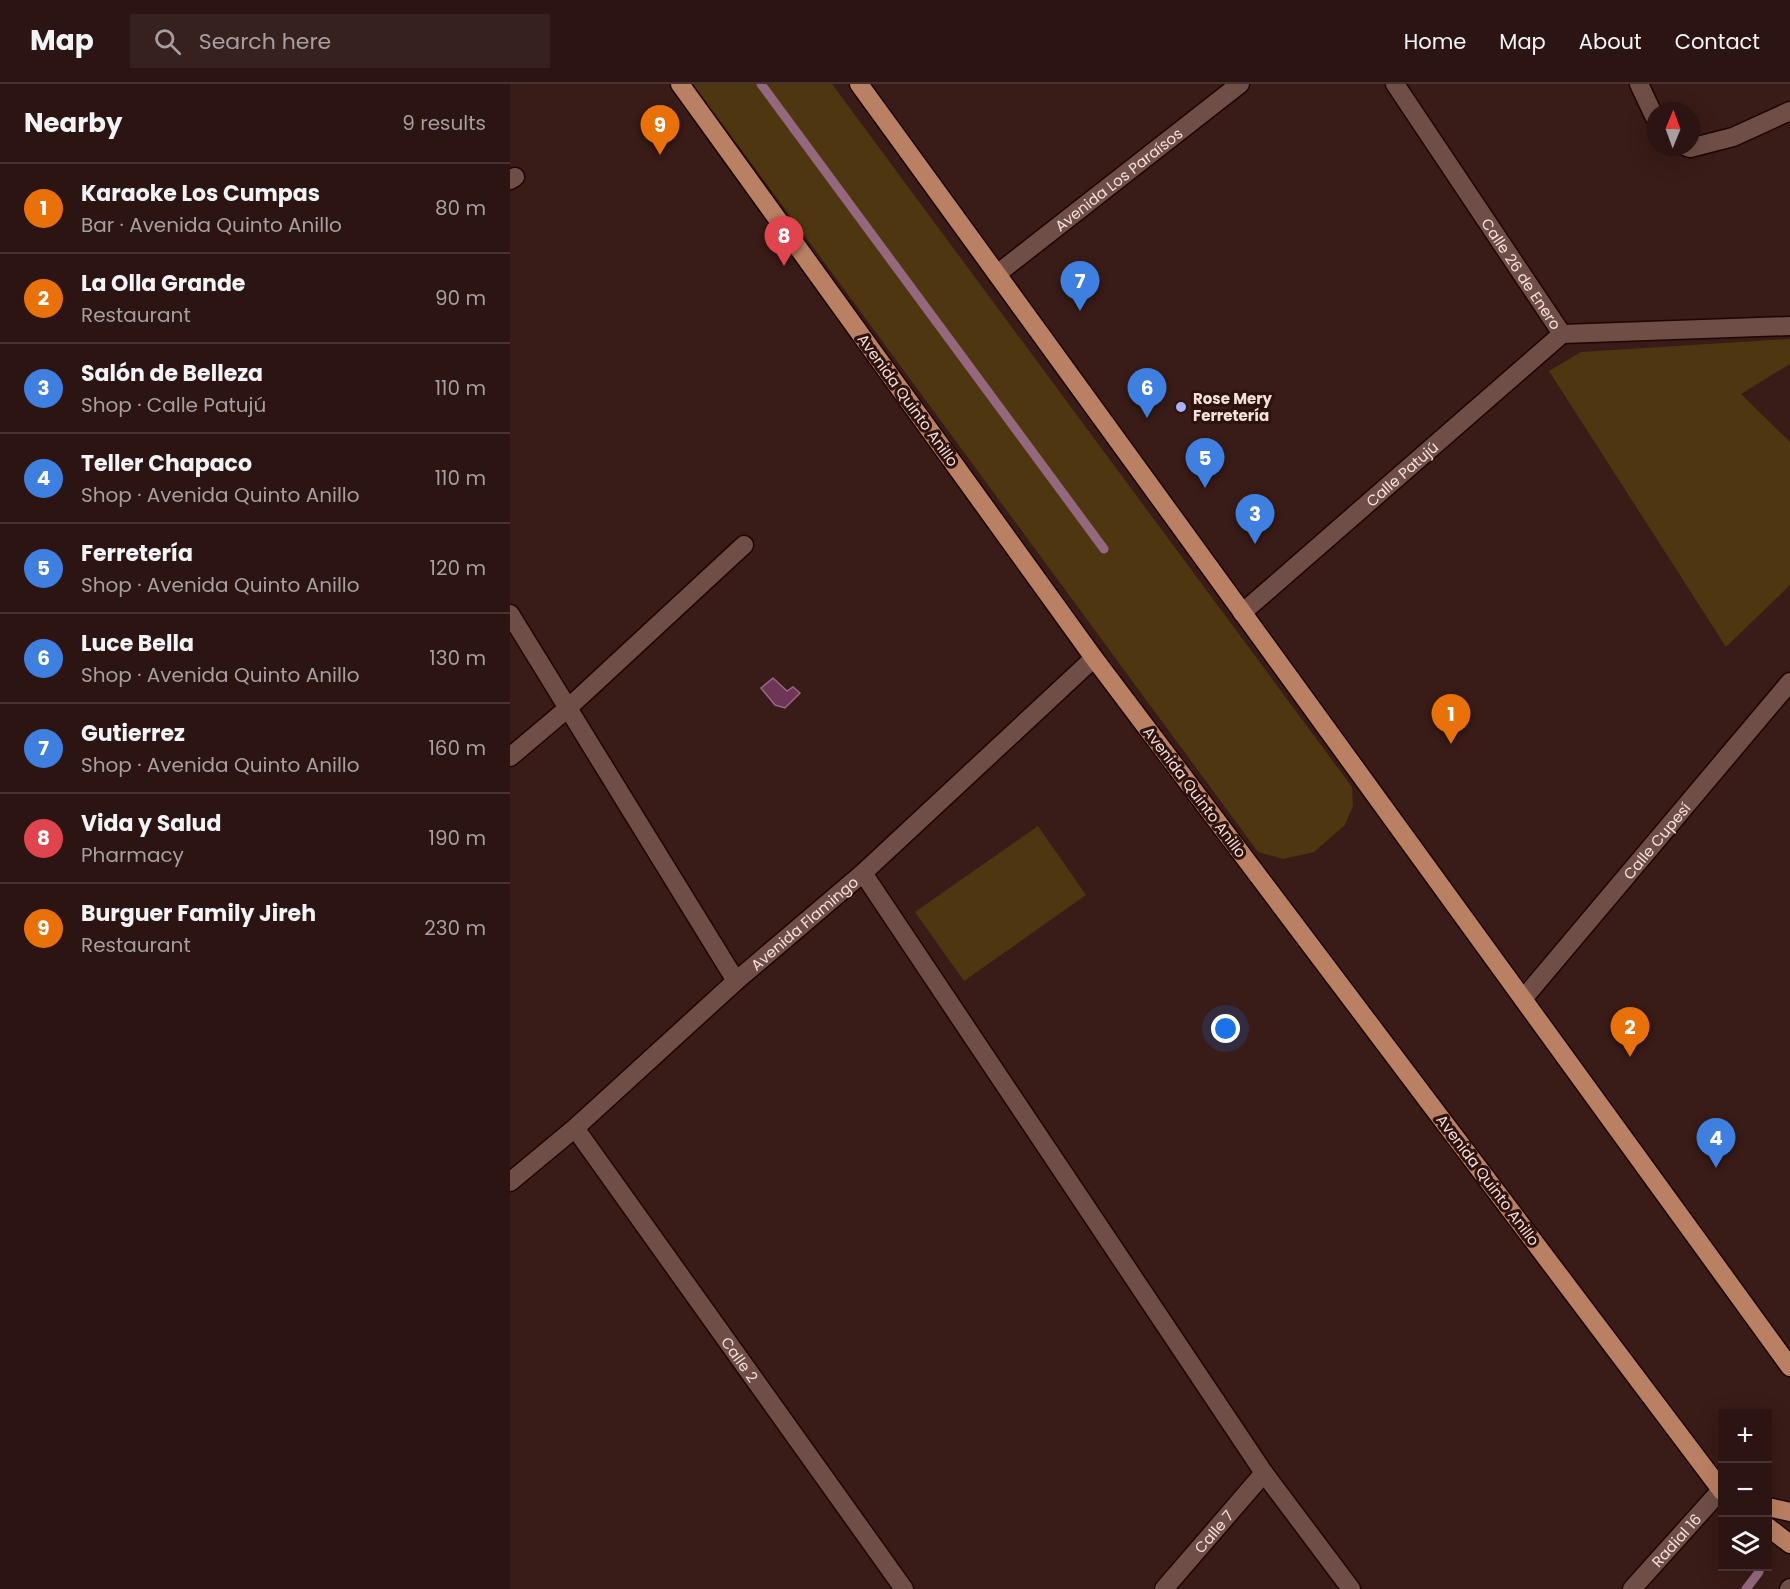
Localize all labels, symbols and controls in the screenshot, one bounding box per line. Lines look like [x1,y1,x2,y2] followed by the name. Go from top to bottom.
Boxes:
[130,14,550,68] search box
[30,21,94,60] text: Map
[151,25,184,58] icon: search
[199,26,331,57] text: Search here
[1404,27,1466,56] text: Home
[1499,27,1546,56] text: Map
[1579,27,1642,56] text: About
[1675,27,1760,56] text: Contact
[1646,102,1700,156] north arrow
[24,105,122,141] text: Nearby
[640,106,680,155] pin: 9
[402,109,486,137] text: 9 results
[1050,122,1187,236] street label: Avenida Los Paraísos
[81,178,320,209] text: Karaoke Los Cumpas
[40,194,47,222] text: 1
[435,194,486,222] text: 80 m
[81,211,342,239] text: Bar · Avenida Quinto Anillo
[1477,214,1566,333] street label: Calle 26 de Enero
[764,216,804,266] pin: 8
[1060,262,1100,311] pin: 7
[81,268,245,299] text: La Olla Grande
[38,284,49,312] text: 2
[435,284,486,312] text: 90 m
[81,301,191,329] text: Restaurant
[853,329,963,471] street label: Avenida Quinto Anillo
[81,358,263,389] text: Salón de Belleza
[1128,368,1166,418] pin: 6
[37,374,50,402] text: 3
[435,374,486,402] text: 110 m
[1193,388,1273,426] place label: Rose Mery Ferretería
[81,391,266,419] text: Shop · Calle Patujú
[1174,400,1188,414] marker: Rose Mery Ferretería
[1361,436,1443,511] street label: Calle Patujú
[1186,438,1224,488] pin: 5
[81,448,252,479] text: Teller Chapaco
[37,464,50,492] text: 4
[435,464,486,492] text: 110 m
[81,481,360,509] text: Shop · Avenida Quinto Anillo
[1236,494,1274,544] pin: 3
[81,538,193,569] text: Ferretería
[37,554,50,582] text: 5
[430,554,486,582] text: 120 m
[81,571,360,599] text: Shop · Avenida Quinto Anillo
[81,628,194,659] text: Luce Bella
[37,644,50,672] text: 6
[429,644,486,672] text: 130 m
[81,661,360,689] text: Shop · Avenida Quinto Anillo
[1432,694,1470,744] pin: 1
[81,718,185,749] text: Gutierrez
[1139,722,1251,862] street label: Avenida Quinto Anillo
[38,734,49,762] text: 7
[428,734,486,762] text: 160 m
[81,751,360,779] text: Shop · Avenida Quinto Anillo
[1618,797,1695,884] street label: Calle Cupesí
[81,808,221,839] text: Vida y Salud
[37,824,50,852] text: 8
[429,824,486,852] text: 190 m
[81,841,184,869] text: Pharmacy
[746,871,863,975] street label: Avenida Flamingo
[81,898,316,929] text: Burguer Family Jireh
[37,914,50,942] text: 9
[424,914,486,942] text: 230 m
[81,931,191,959] text: Restaurant
[1610,1008,1650,1057] pin: 2
[1211,1014,1240,1043] your location
[1432,1110,1544,1250] street label: Avenida Quinto Anillo
[1696,1118,1736,1168] pin: 4
[717,1332,763,1386] street label: Calle 2
[1718,1409,1772,1571] map controls
[1718,1409,1772,1463] button: +
[1718,1463,1772,1517] button: −
[1189,1505,1238,1557] street label: Calle 7
[1646,1509,1706,1571] street label: Radial 16
[1718,1517,1772,1571] button: layers

